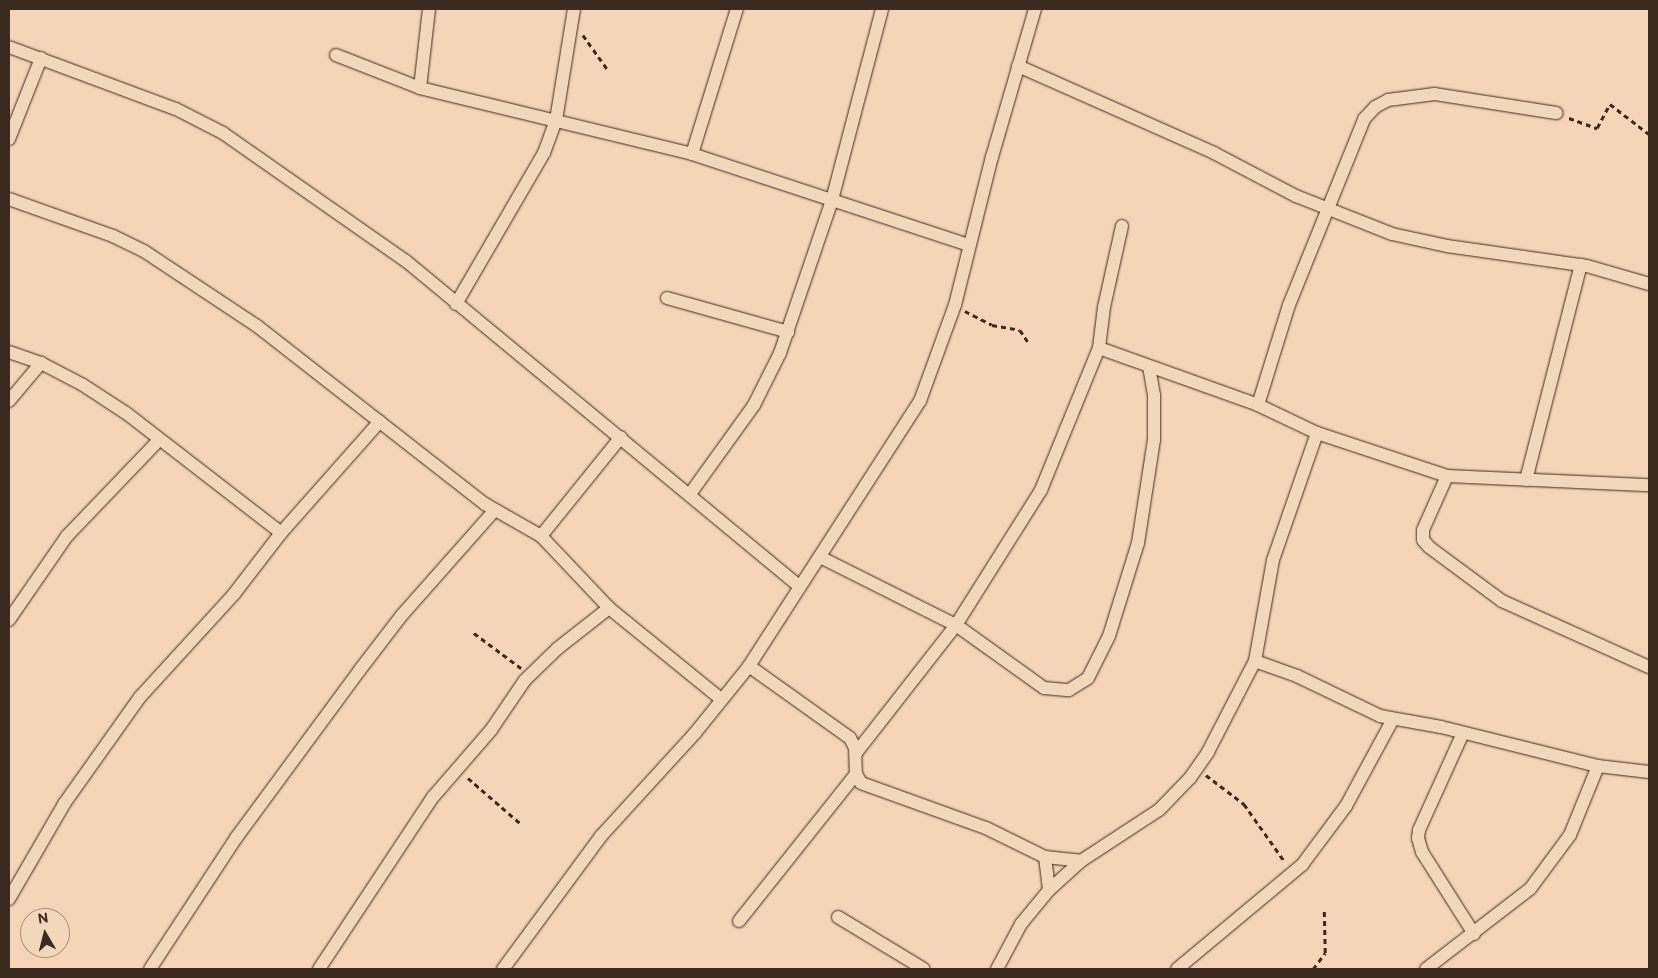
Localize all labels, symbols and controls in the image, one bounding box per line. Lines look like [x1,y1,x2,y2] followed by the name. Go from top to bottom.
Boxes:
[20,908,70,958] north arrow
[37,909,49,928] text: N

